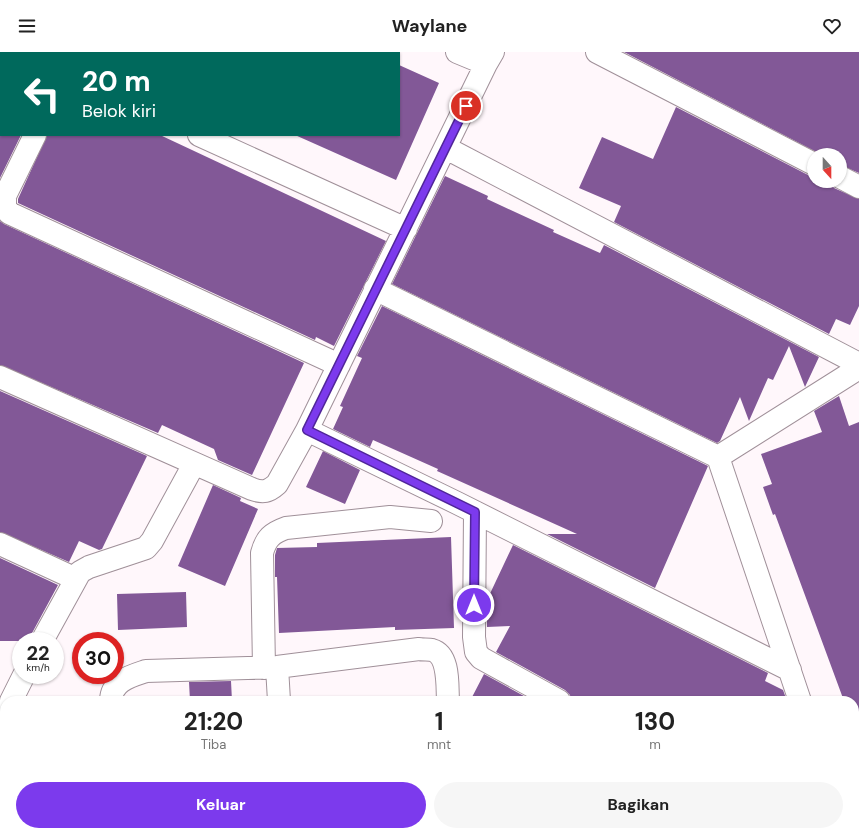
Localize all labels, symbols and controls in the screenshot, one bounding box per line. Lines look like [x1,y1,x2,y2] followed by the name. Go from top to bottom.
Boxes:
[392,14,467,38] text: Waylane
[16,15,38,37] icon: menu
[821,15,843,37] icon: heart
[82,63,151,100] text: 20 m
[16,68,68,120] icon: left
[449,89,483,123] pin
[455,95,477,117] icon: arrive
[82,99,156,123] text: Belok kiri
[807,148,847,188] north arrow
[807,148,847,188] map controls
[453,584,495,626] position arrow
[72,632,124,684] speed limit sign: 30
[26,640,50,666] text: 22
[26,661,50,674] text: km/h
[184,706,243,737] text: 21:20
[435,706,443,737] text: 1
[635,706,675,737] text: 130
[201,736,226,753] text: Tiba
[427,736,451,753] text: mnt
[649,736,661,753] text: m
[16,782,426,828] button: Keluar
[434,782,843,828] button: Bagikan

